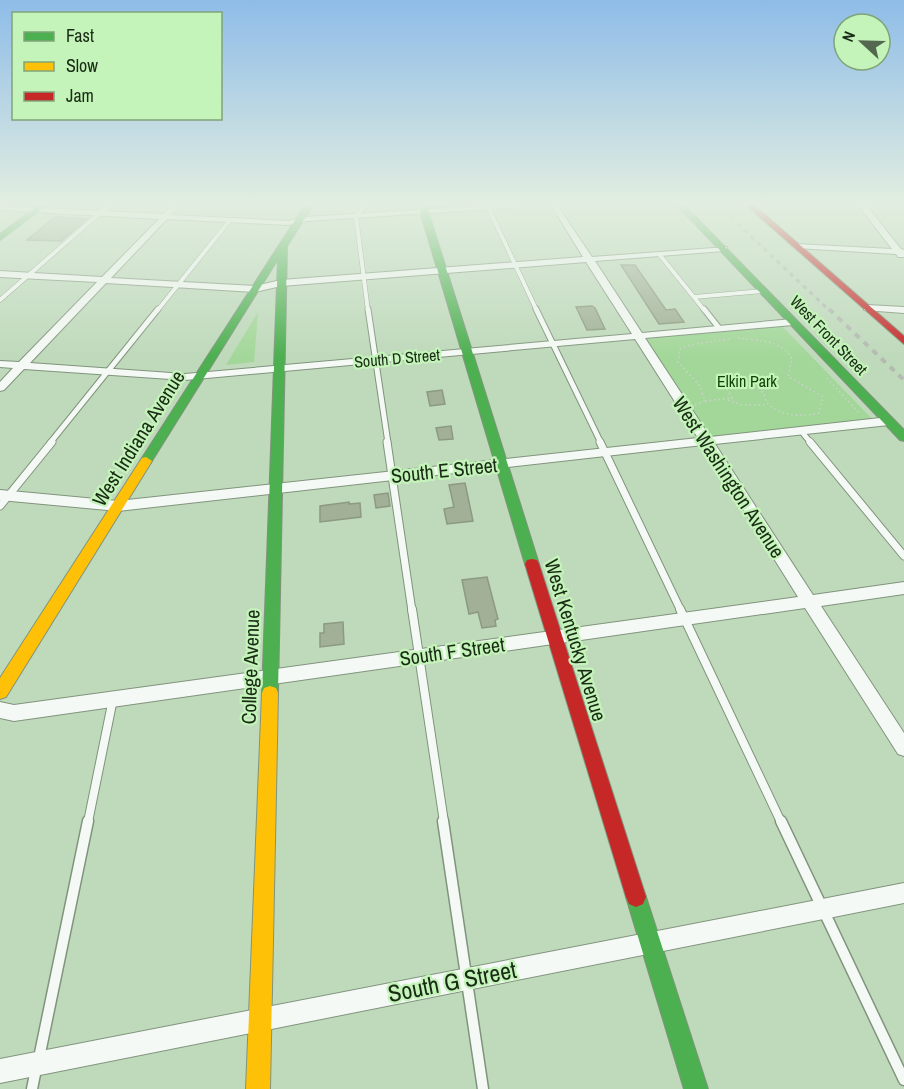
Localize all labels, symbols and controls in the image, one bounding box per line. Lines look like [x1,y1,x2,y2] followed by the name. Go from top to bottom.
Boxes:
[12,12,222,120] legend
[832,12,892,72] north arrow
[66,23,94,48] text: Fast
[836,28,860,45] text: N
[66,53,98,78] text: Slow
[66,83,94,108] text: Jam
[785,290,873,380] street label: West Front Street
[353,343,441,373] street label: South D Street
[85,365,191,511] street label: West Indiana Avenue
[717,370,777,392] park label: Elkin Park
[667,391,791,563] street label: West Washington Avenue
[390,451,499,489] street label: South E Street
[539,556,613,724] street label: West Kentucky Avenue
[235,609,265,725] street label: College Avenue
[398,630,507,672] street label: South F Street
[385,953,519,1009] street label: South G Street

